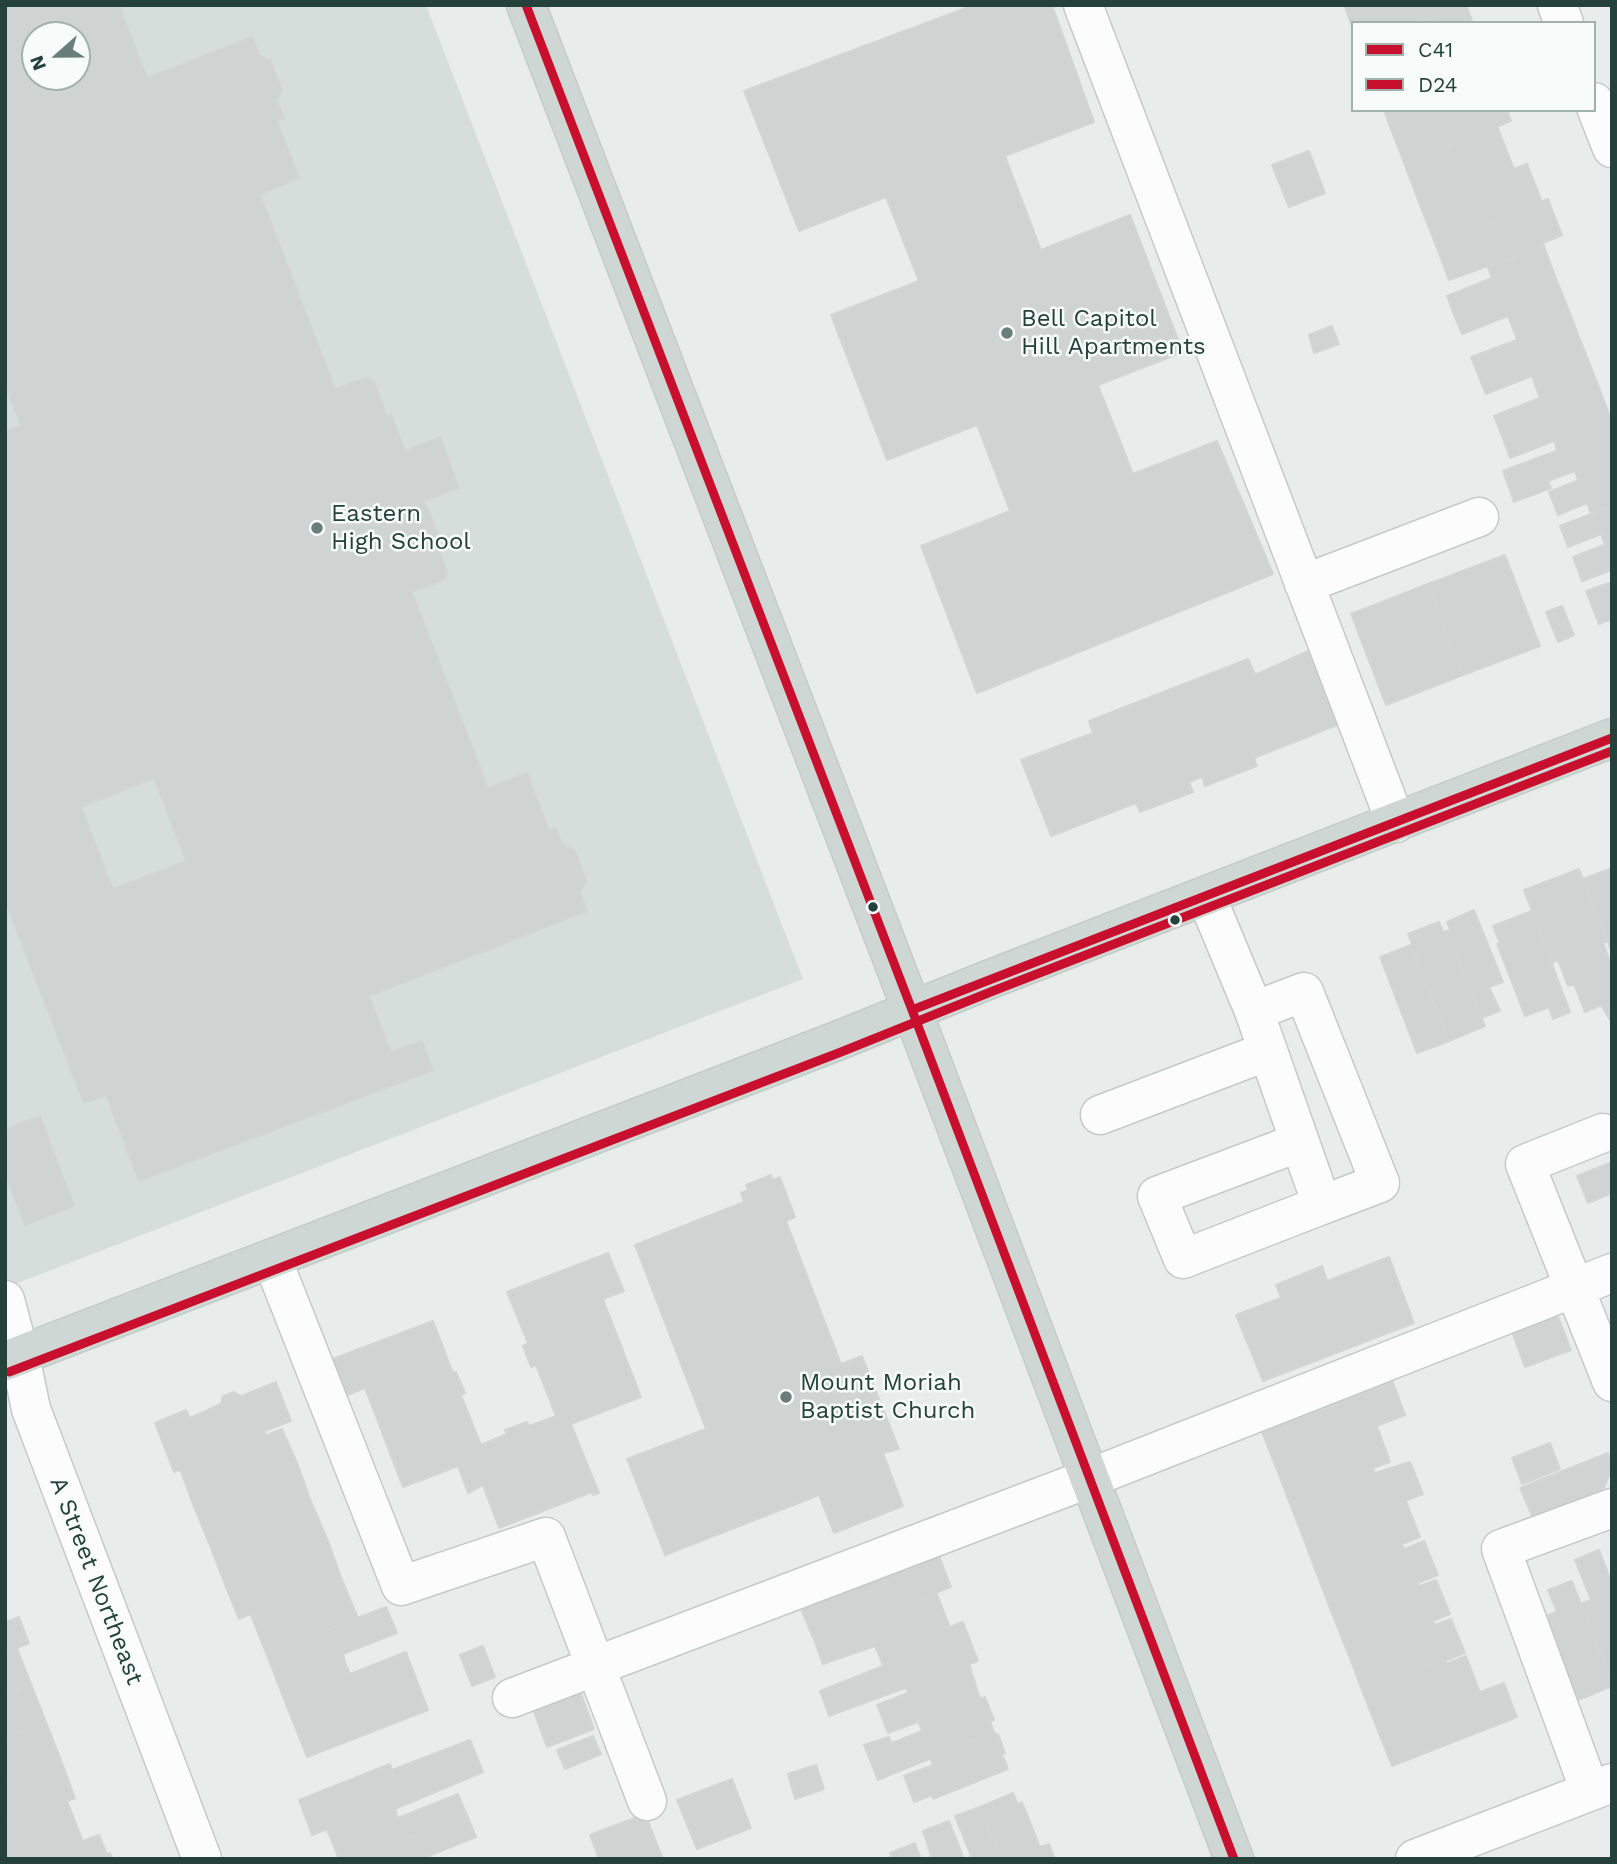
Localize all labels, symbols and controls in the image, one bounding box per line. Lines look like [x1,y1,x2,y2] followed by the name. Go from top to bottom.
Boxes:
[21,21,91,91] north arrow
[1351,21,1596,112] legend
[1418,37,1453,62] text: C41
[25,52,51,74] text: N
[1418,72,1458,97] text: D24
[1021,305,1206,361] place label: Bell Capitol Hill Apartments
[999,325,1015,341] marker: Bell Capitol Hill Apartments
[331,500,471,556] place label: Eastern High School
[309,520,325,536] marker: Eastern High School
[866,900,880,914] unlabelled marker
[1168,913,1182,927] unlabelled marker
[800,1369,975,1425] place label: Mount Moriah Baptist Church
[778,1389,794,1405] marker: Mount Moriah Baptist Church
[43,1473,149,1689] street label: A Street Northeast

